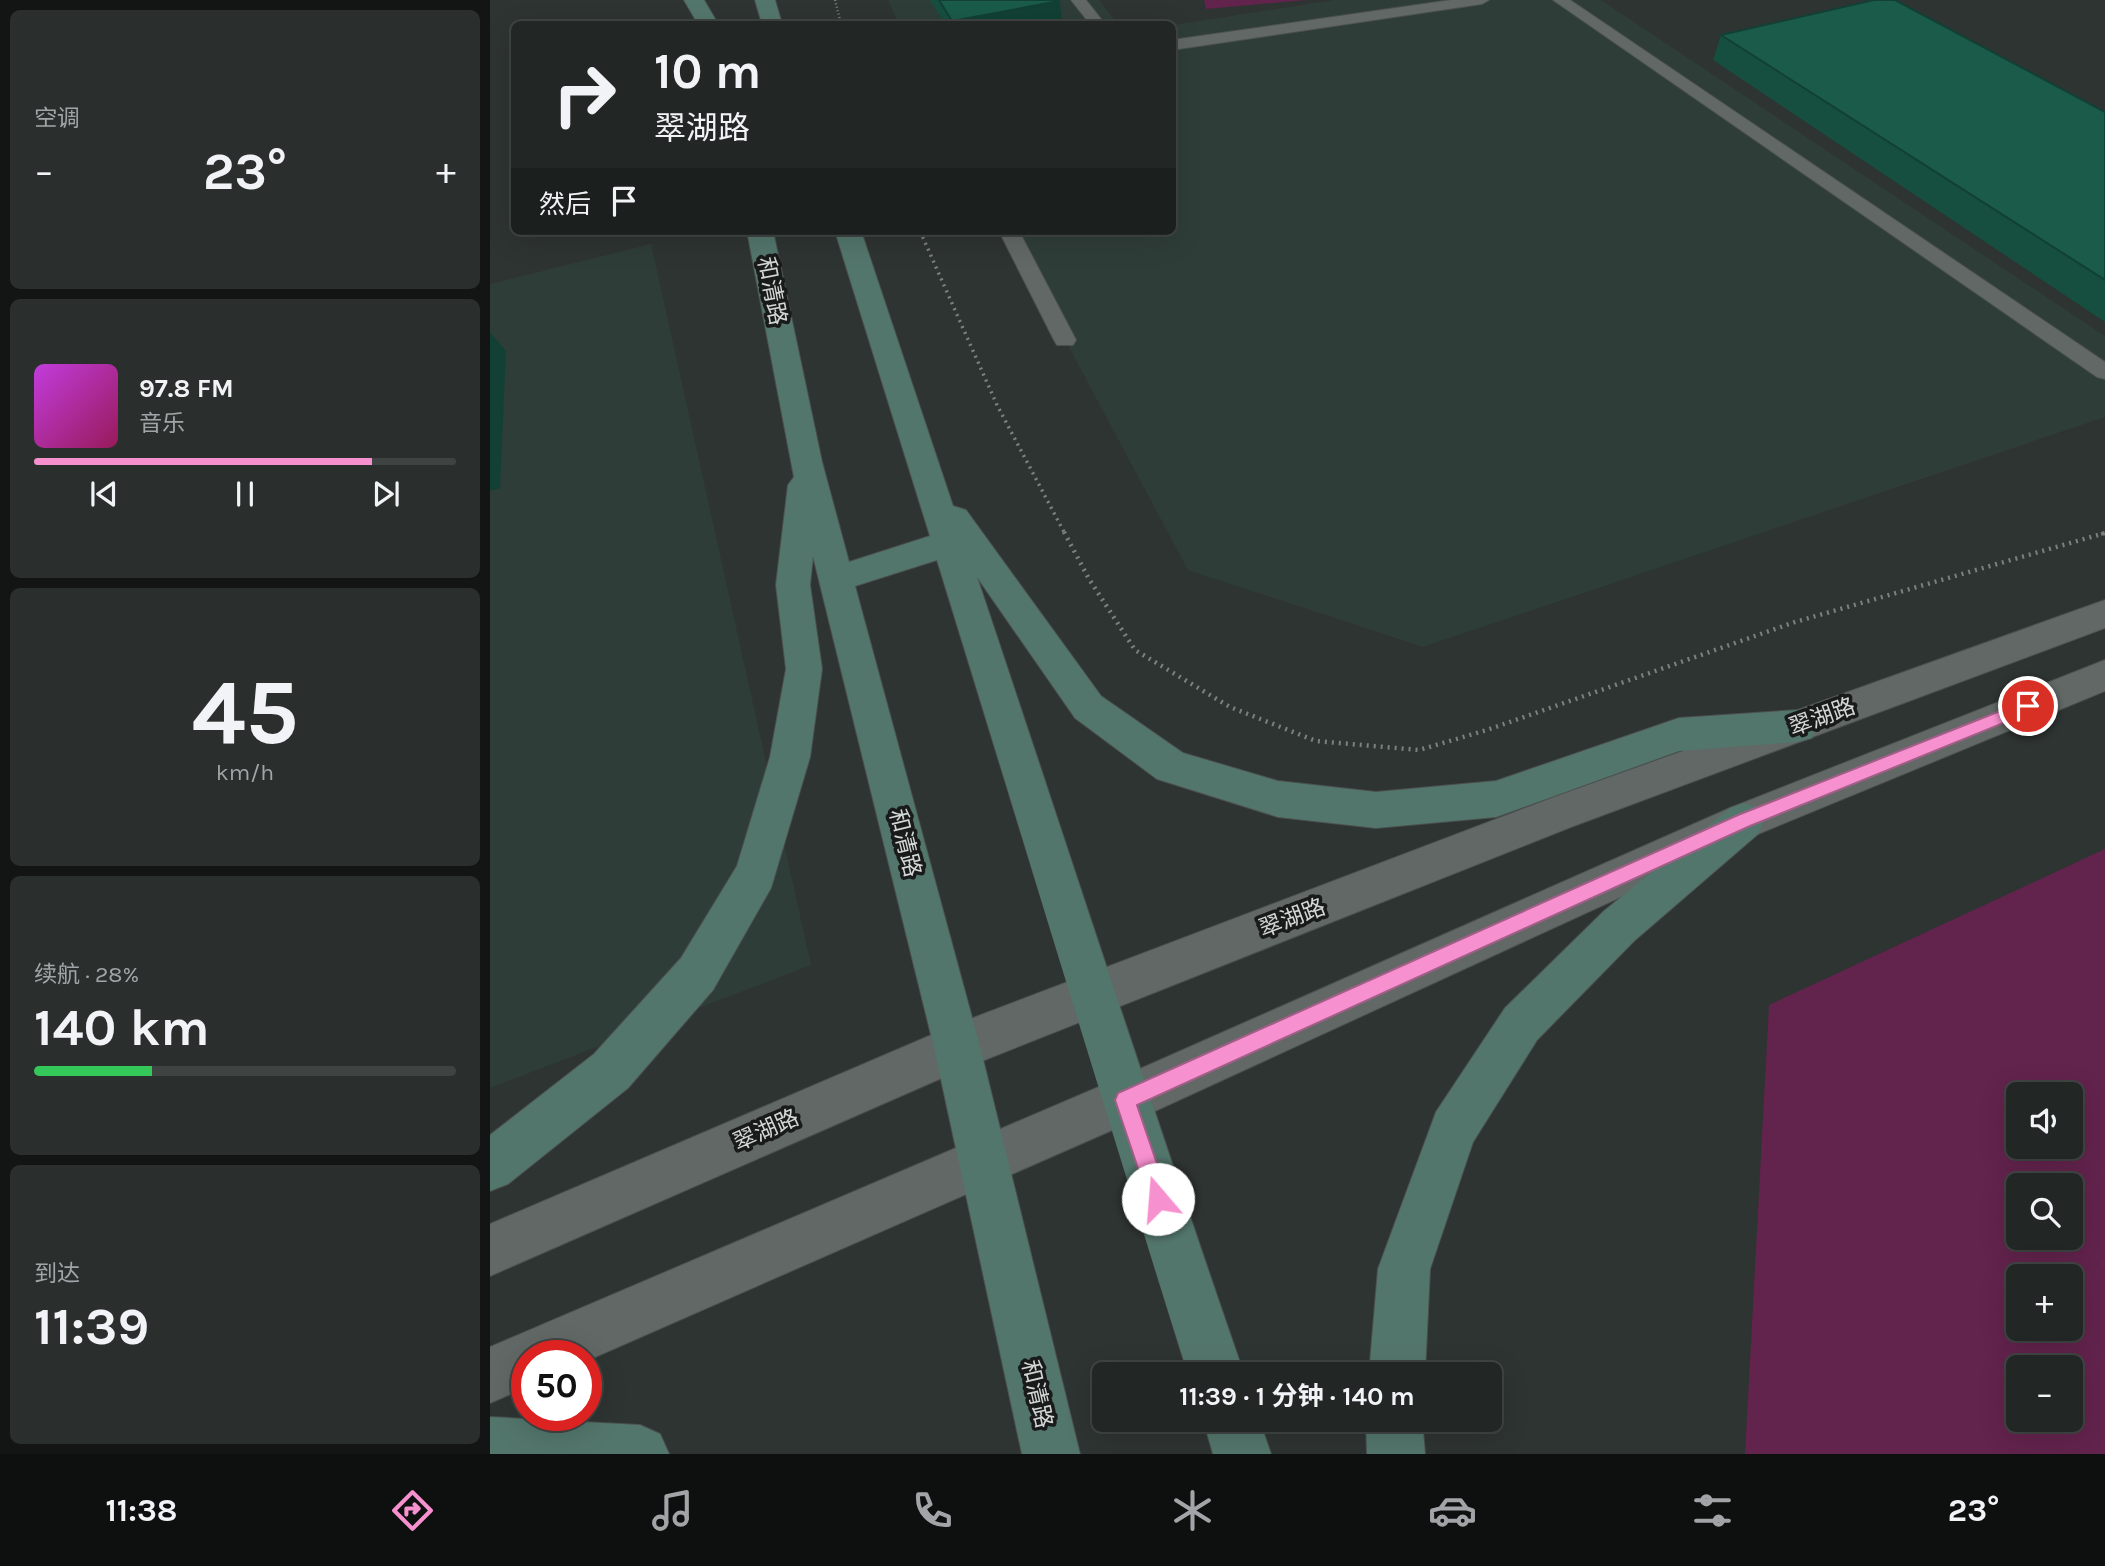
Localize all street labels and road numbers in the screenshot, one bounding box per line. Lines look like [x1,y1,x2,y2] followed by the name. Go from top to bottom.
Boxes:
[752,255,792,327] street label: 和清路
[1785,693,1859,741] street label: 翠湖路
[884,806,926,880] street label: 和清路
[1255,893,1329,943] street label: 翠湖路
[729,1104,803,1156] street label: 翠湖路
[1016,1357,1058,1431] street label: 和清路

